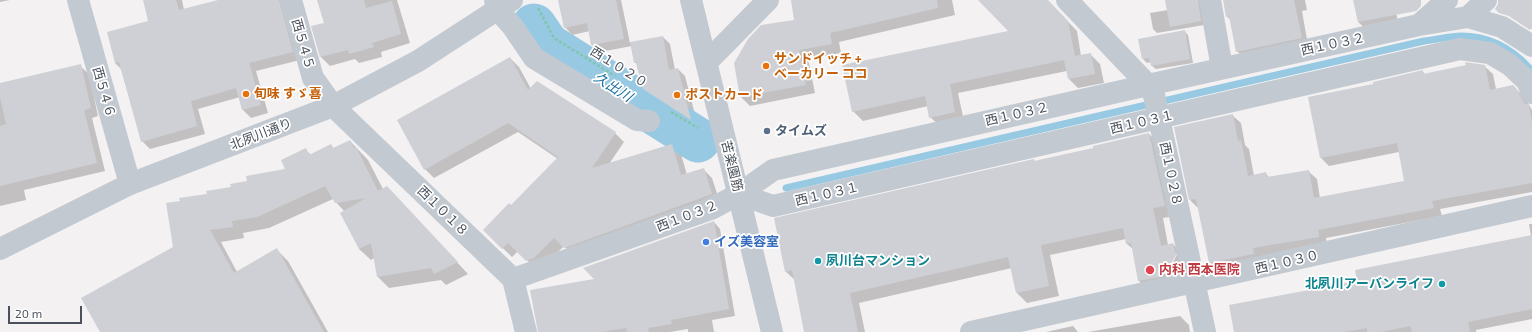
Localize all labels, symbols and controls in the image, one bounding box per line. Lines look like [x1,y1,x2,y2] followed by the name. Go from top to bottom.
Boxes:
[288,17,318,71] street label: 西５４５
[1300,30,1366,58] street label: 西１０３２
[587,43,651,91] street label: 西１０２０
[774,51,868,82] place label: サンドイッチ + ベーカリー ココ
[761,61,771,71] marker: サンドイッチ + ベーカリー ココ
[89,65,119,119] street label: 西５４６
[591,69,635,105] water label: 久出川
[254,86,322,102] place label: 旬味 すゞ喜
[685,87,763,103] place label: ポストカード
[241,89,251,99] marker: 旬味 すゞ喜
[672,90,682,100] marker: ポストカード
[984,99,1050,129] street label: 西１０３２
[1109,107,1175,137] street label: 西１０３１
[228,115,294,153] street label: 北夙川通り
[775,123,827,139] place label: タイムズ
[762,126,772,136] marker: タイムズ
[718,139,746,193] street label: 苦楽園筋
[1157,141,1185,207] street label: 西１０２８
[794,179,860,209] street label: 西１０３１
[414,183,472,239] street label: 西１０１８
[654,197,720,235] street label: 西１０３２
[714,234,779,250] place label: イズ美容室
[701,237,711,247] marker: イズ美容室
[1254,247,1320,277] street label: 西１０３０
[826,253,930,269] place label: 夙川台マンション
[813,256,823,266] marker: 夙川台マンション
[1159,262,1240,278] place label: 内科 西本医院
[1144,264,1156,276] marker: 内科 西本医院
[1305,276,1434,292] place label: 北夙川アーバンライフ
[1437,279,1447,289] marker: 北夙川アーバンライフ
[10,298,84,324] scale bar
[15,306,42,320] text: 20 m

